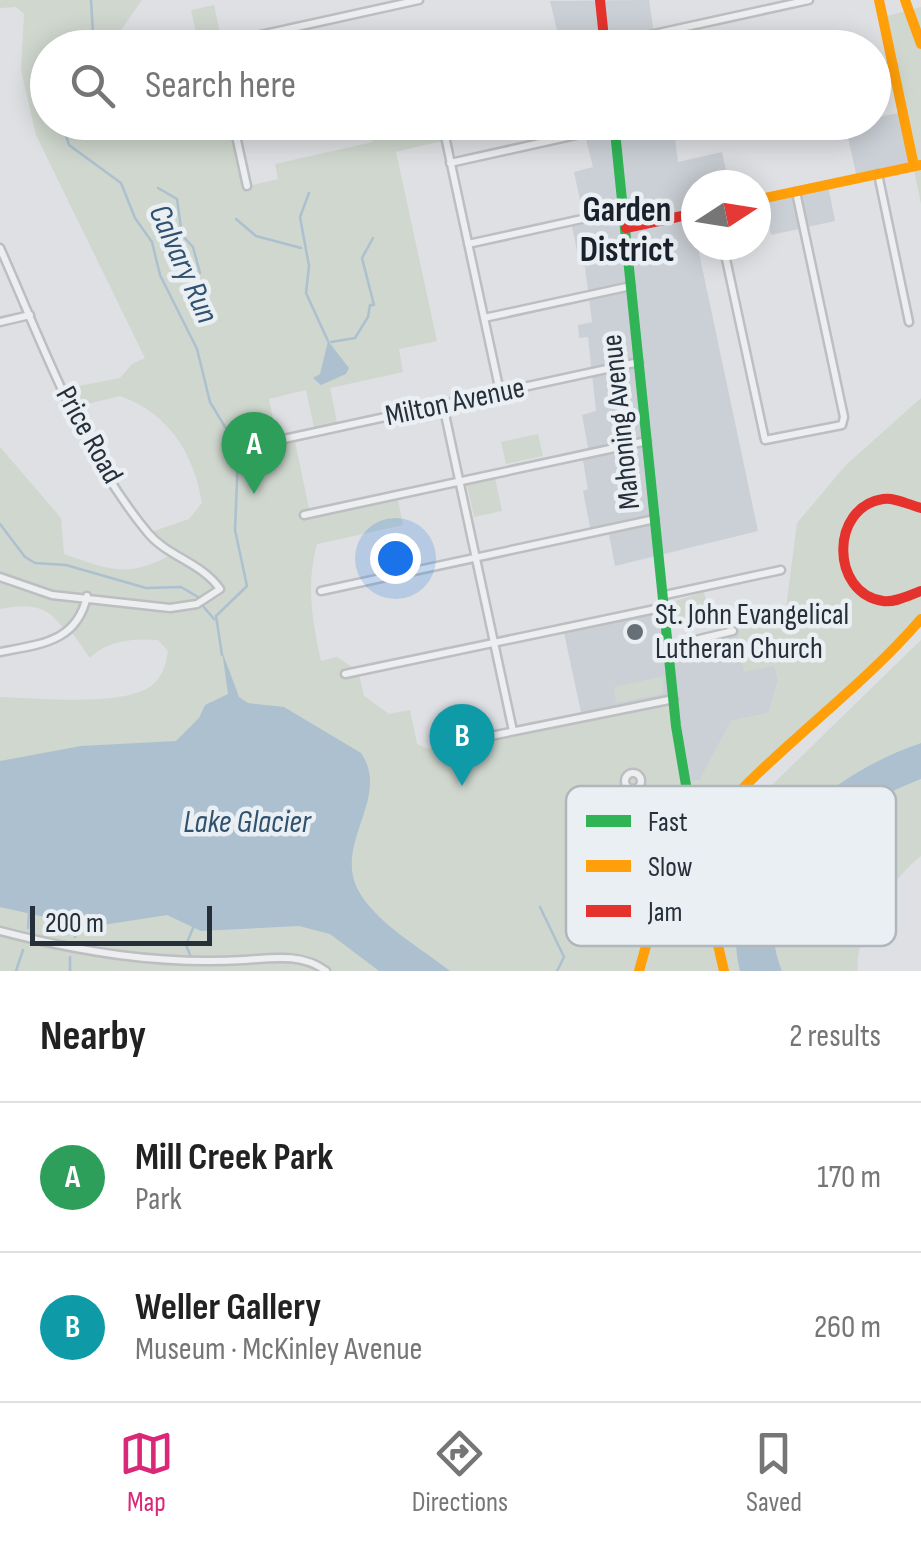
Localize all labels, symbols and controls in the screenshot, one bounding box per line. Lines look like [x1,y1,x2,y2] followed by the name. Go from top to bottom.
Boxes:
[30,30,891,140] search box
[65,58,120,113] icon: search
[145,63,296,108] text: Search here
[681,170,771,260] north arrow
[580,189,674,272] district label: Garden District
[140,199,226,329] water label: Calvary Run
[594,333,648,511] street label: Mahoning Avenue
[382,370,528,434] street label: Milton Avenue
[48,380,130,490] street label: Price Road
[222,412,286,494] pin: A
[370,533,421,584] your location
[655,597,849,667] place label: St. John Evangelical Lutheran Church
[624,621,646,643] marker: St. John Evangelical Lutheran Church
[430,704,494,786] pin: B
[566,786,896,946] legend
[183,803,312,842] water label: Lake Glacier
[648,806,687,839] text: Fast
[648,851,693,884] text: Slow
[647,896,683,929] text: Jam
[30,901,212,946] scale bar
[45,907,104,940] text: 200 m
[40,1011,146,1062] text: Nearby
[789,1017,881,1056] text: 2 results
[135,1135,333,1180] text: Mill Creek Park
[65,1158,80,1197] text: A
[817,1158,881,1197] text: 170 m
[135,1180,182,1219] text: Park
[135,1285,321,1330] text: Weller Gallery
[65,1308,80,1347] text: B
[814,1308,881,1347] text: 260 m
[135,1330,423,1369] text: Museum · McKinley Avenue
[119,1426,174,1519] tab: Map
[412,1426,508,1519] tab: Directions
[746,1426,802,1519] tab: Saved

